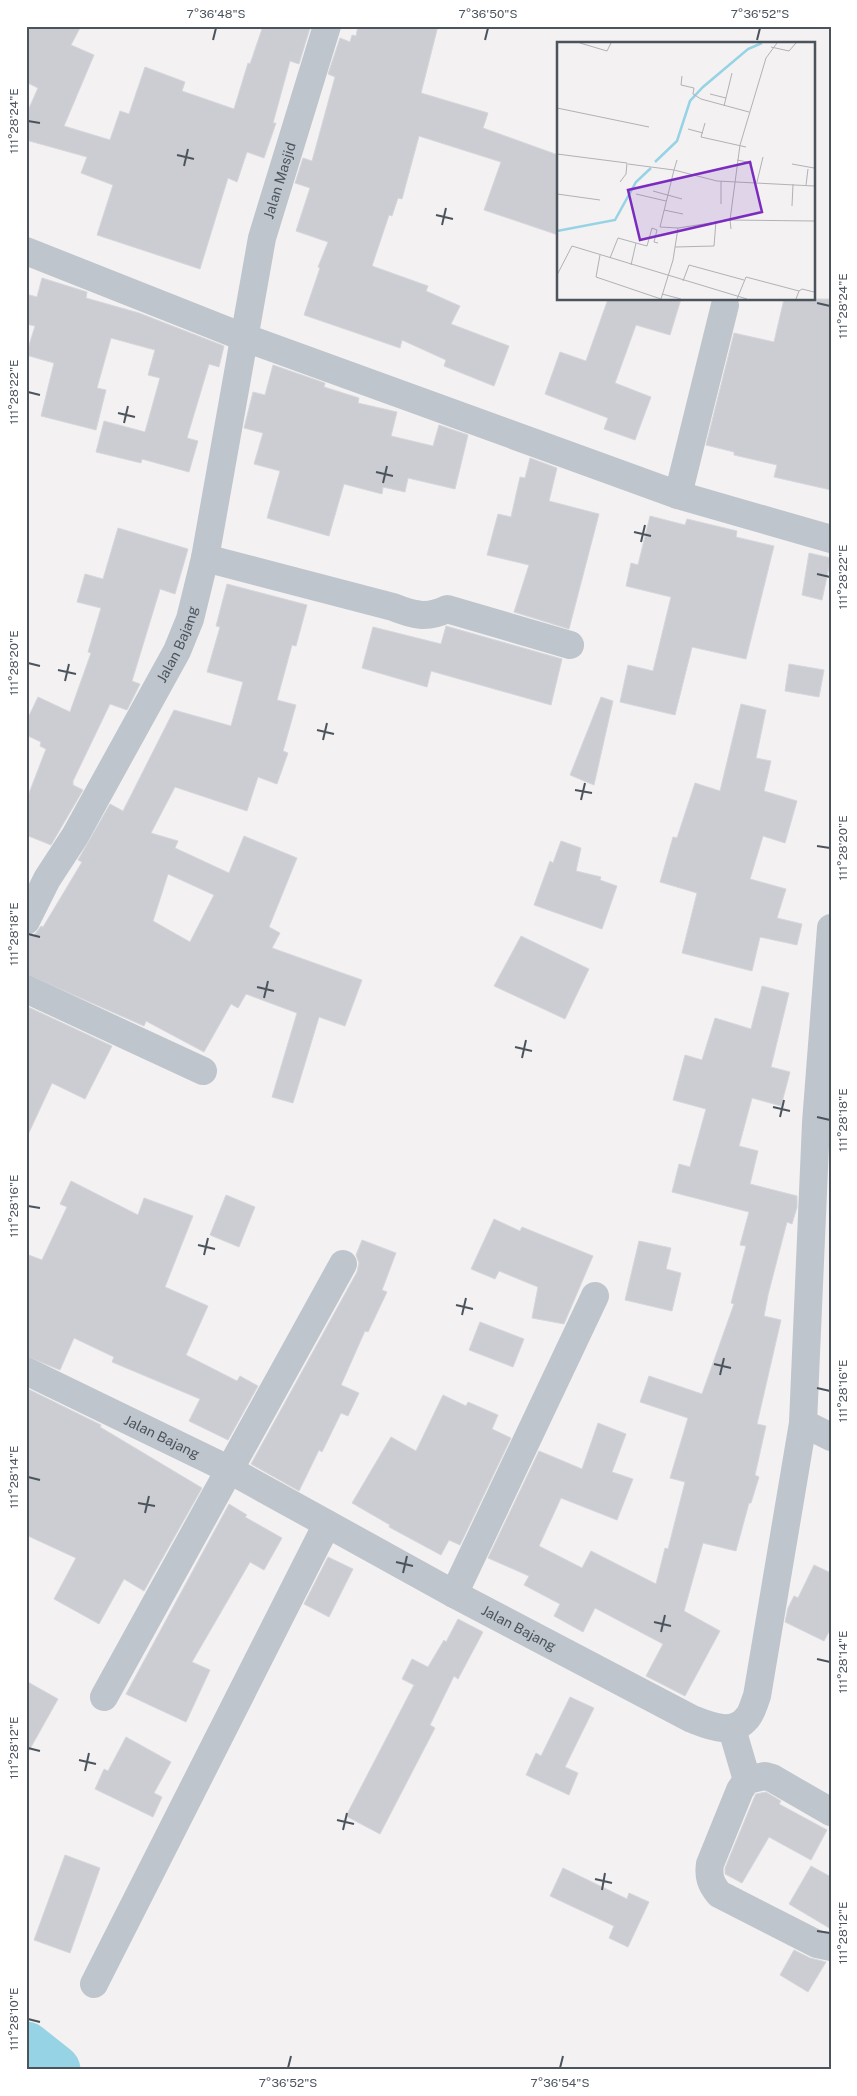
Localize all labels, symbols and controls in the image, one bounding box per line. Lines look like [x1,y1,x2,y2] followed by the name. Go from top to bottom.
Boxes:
[186,7,246,21] text: 7°36'48"S
[459,7,517,21] text: 7°36'50"S
[731,7,789,21] text: 7°36'52"S
[557,42,814,300] inset map
[7,88,21,154] text: 111°28'24"E
[260,140,299,221] street label: Jalan Masjid
[836,273,850,339] text: 111°28'24"E
[7,360,21,424] text: 111°28'22"E
[836,545,850,609] text: 111°28'22"E
[153,604,201,685] street label: Jalan Bajang
[7,630,21,696] text: 111°28'20"E
[836,815,850,881] text: 111°28'20"E
[7,902,21,966] text: 111°28'18"E
[836,1088,850,1152] text: 111°28'18"E
[7,1174,21,1238] text: 111°28'16"E
[836,1359,850,1423] text: 111°28'16"E
[121,1412,202,1462] street label: Jalan Bajang
[7,1445,21,1509] text: 111°28'14"E
[479,1602,559,1654] street label: Jalan Bajang
[836,1630,850,1694] text: 111°28'14"E
[7,1717,21,1779] text: 111°28'12"E
[836,1902,850,1964] text: 111°28'12"E
[7,1988,21,2050] text: 111°28'10"E
[259,2076,317,2090] text: 7°36'52"S
[530,2076,590,2090] text: 7°36'54"S

